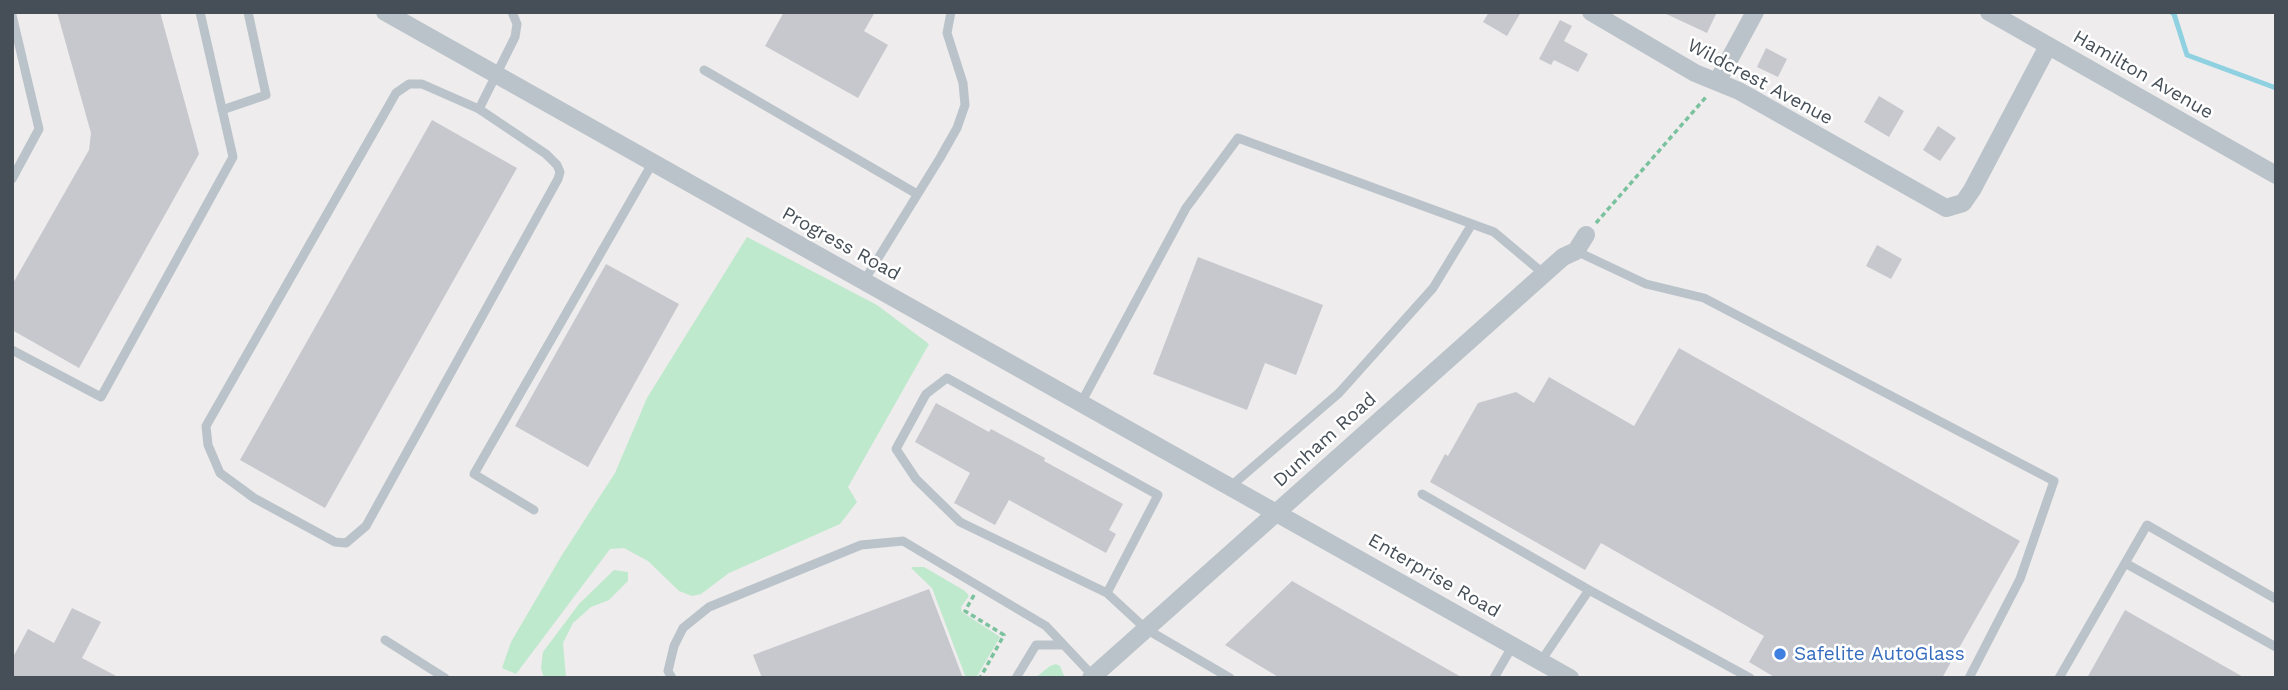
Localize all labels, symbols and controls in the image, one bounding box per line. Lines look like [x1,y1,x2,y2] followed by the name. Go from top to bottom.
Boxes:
[2069,26,2217,124] street label: Hamilton Avenue
[1683,34,1837,130] street label: Wildcrest Avenue
[778,202,904,286] street label: Progress Road
[1269,388,1381,492] street label: Dunham Road
[1364,529,1504,623] street label: Enterprise Road
[1794,643,1965,665] place label: Safelite AutoGlass
[1772,646,1788,662] marker: Safelite AutoGlass

